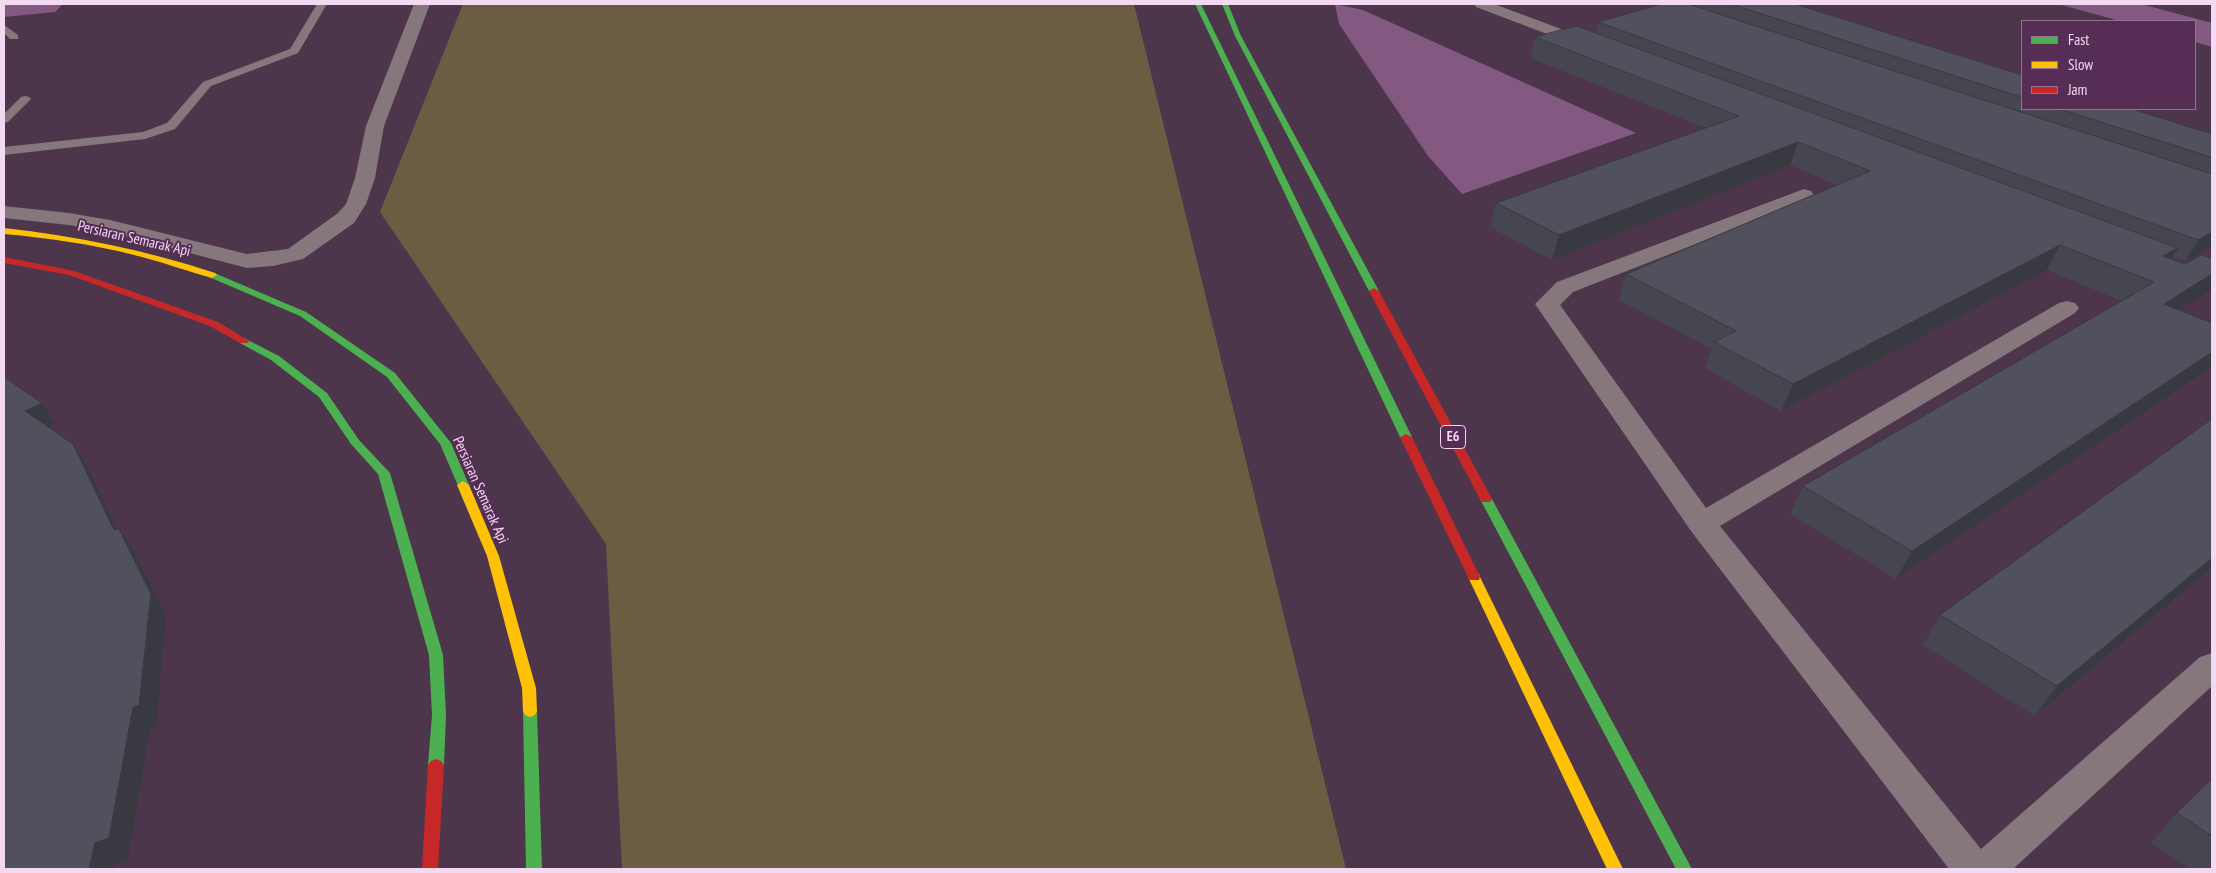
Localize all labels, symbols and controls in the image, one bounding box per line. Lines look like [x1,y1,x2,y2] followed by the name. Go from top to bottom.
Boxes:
[2021,20,2196,110] legend
[2068,30,2089,49] text: Fast
[2068,55,2093,74] text: Slow
[2068,80,2087,99] text: Jam
[76,217,192,261] street label: Persiaran Semarak Api
[1440,426,1466,448] road number: E6
[448,434,512,546] street label: Persiaran Semarak Api

